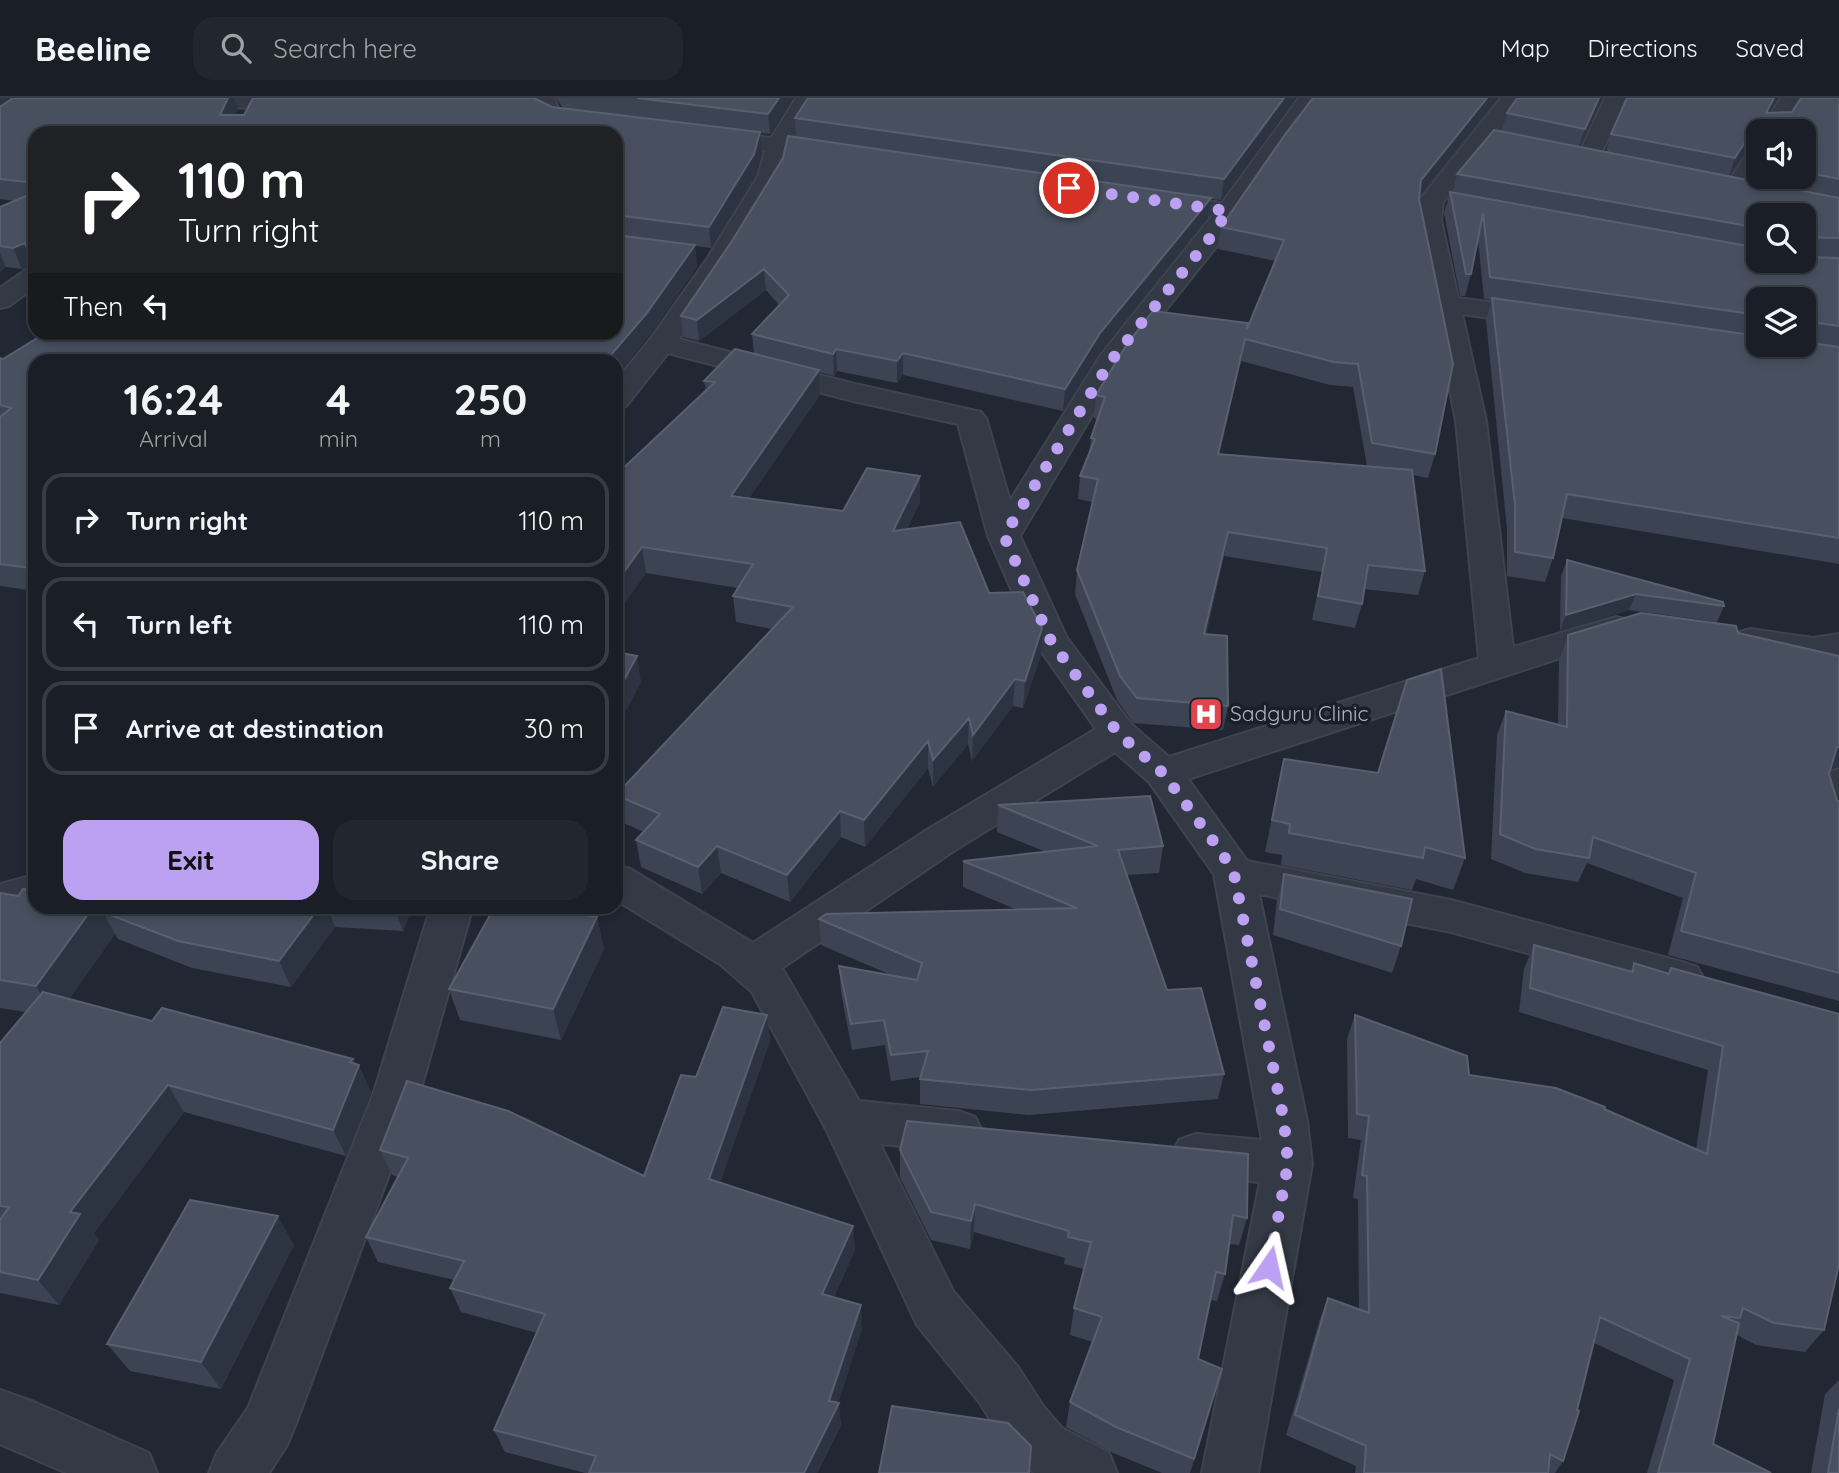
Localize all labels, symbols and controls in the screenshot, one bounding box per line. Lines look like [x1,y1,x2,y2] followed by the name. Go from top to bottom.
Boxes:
[193,17,683,80] search box
[35,28,151,69] text: Beeline
[217,29,255,67] icon: search
[273,32,417,65] text: Search here
[1501,33,1550,63] text: Map
[1588,33,1698,63] text: Directions
[1736,33,1804,63] text: Saved
[1746,119,1816,357] map controls
[1746,119,1816,189] button: sound
[178,149,305,210] text: 110 m
[63,154,154,245] icon: right
[1039,158,1099,218] pin
[1050,169,1088,207] icon: arrive
[1746,203,1816,273] button: search
[178,210,319,250] text: Turn right
[137,287,175,325] icon: left
[1746,287,1816,357] button: layers
[63,290,123,323] text: Then
[124,373,223,426] text: 16:24
[326,373,351,426] text: 4
[454,373,527,426] text: 250
[139,424,208,453] text: Arrival
[319,424,358,453] text: min
[480,424,501,453] text: m
[67,501,105,539] icon: right
[126,504,248,537] text: Turn right
[518,504,584,537] text: 110 m
[67,605,105,643] icon: left
[126,608,233,641] text: Turn left
[518,608,584,641] text: 110 m
[1187,695,1225,733] hospital icon: Sadguru Clinic
[1230,700,1369,726] place label: Sadguru Clinic
[67,709,105,747] icon: arrive
[126,712,384,745] text: Arrive at destination
[524,712,584,745] text: 30 m
[63,820,319,900] button: Exit
[333,820,588,900] button: Share
[1232,1230,1306,1304] position arrow

